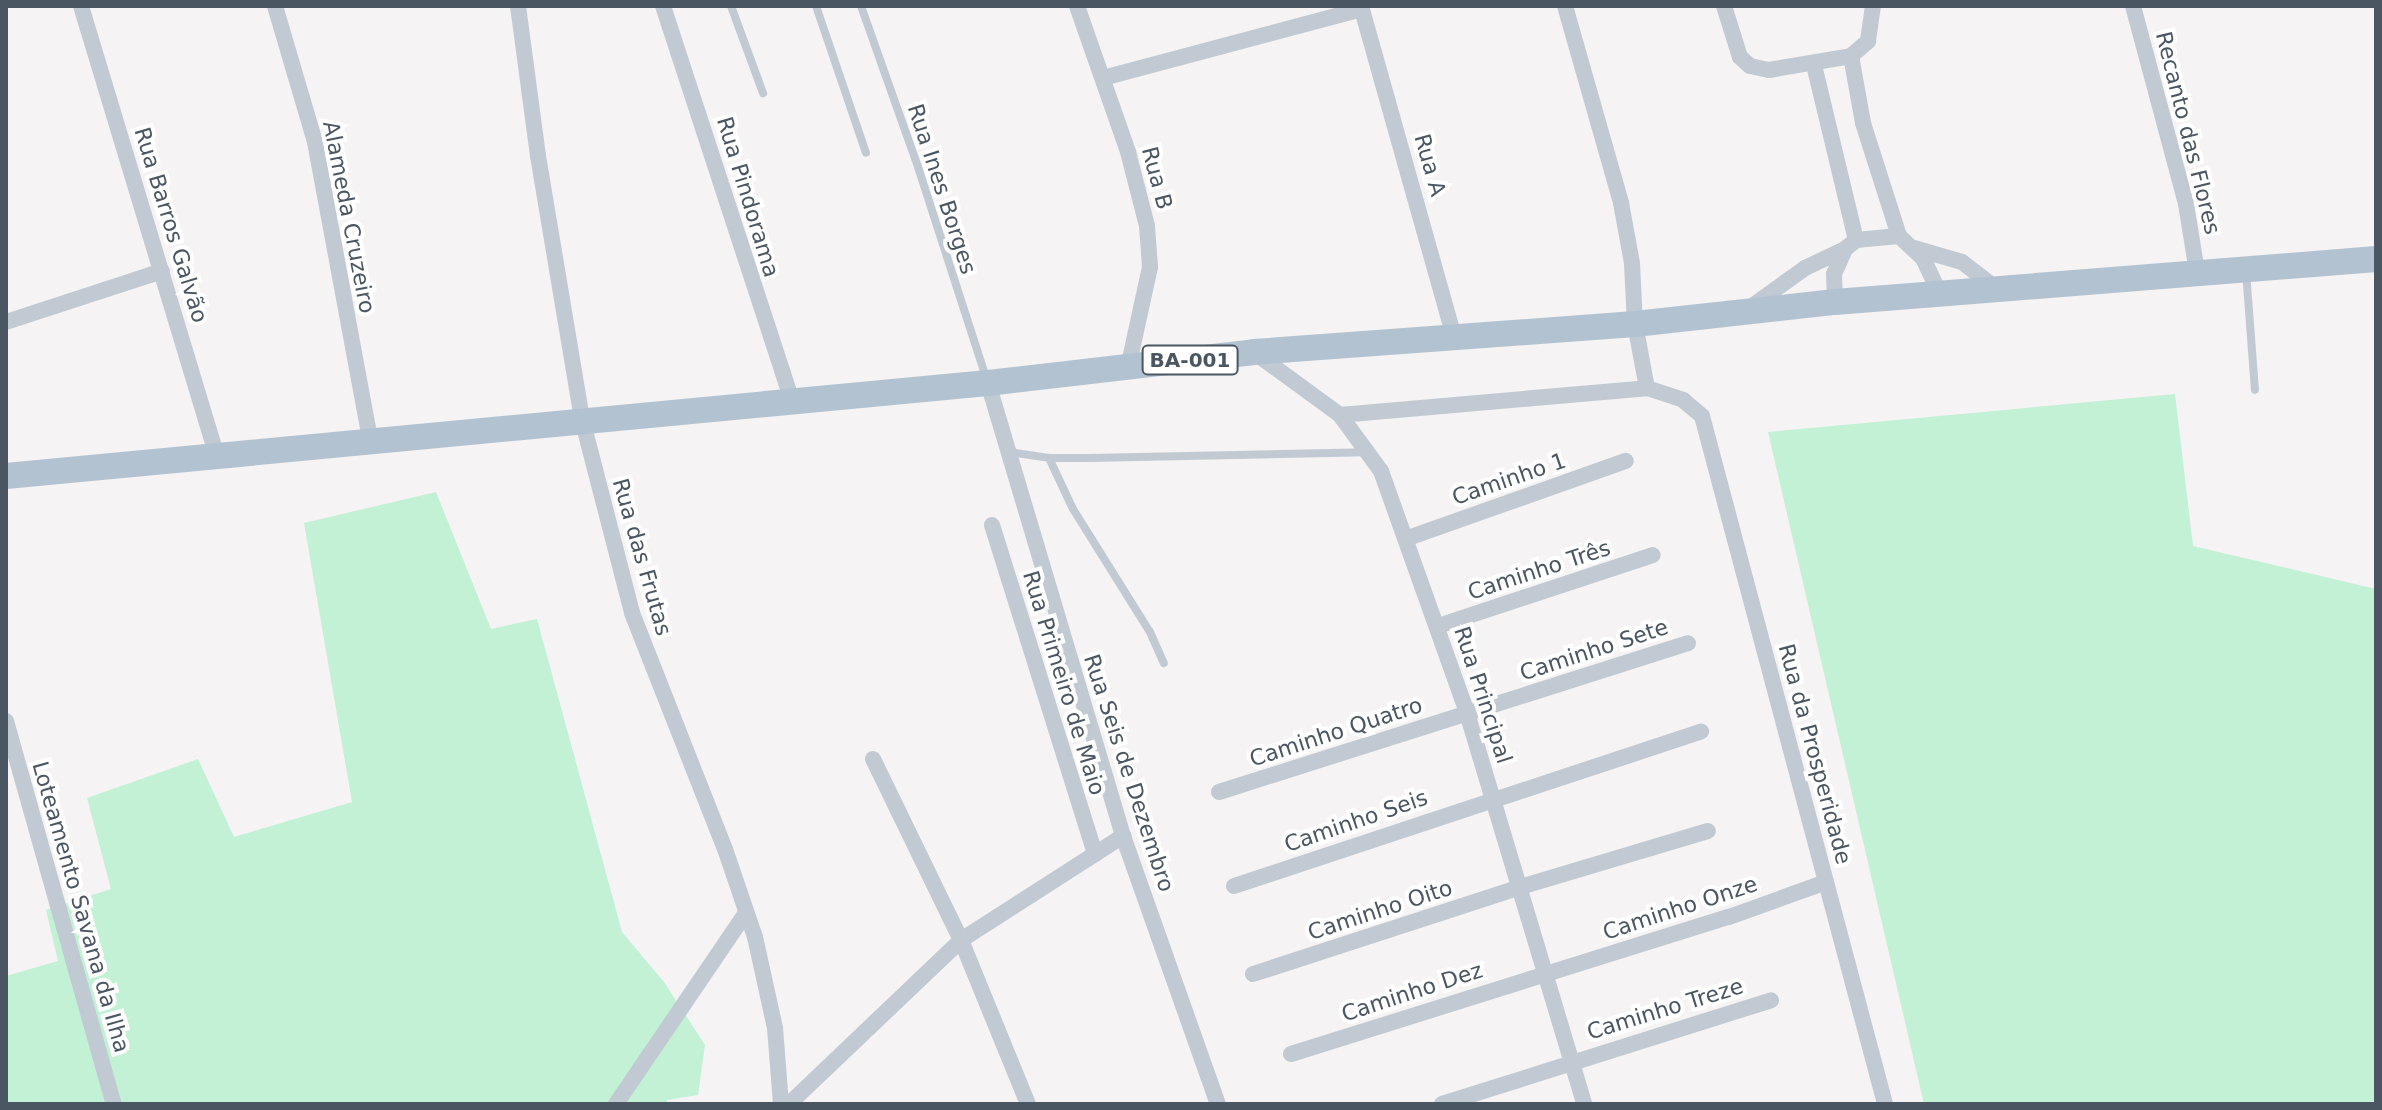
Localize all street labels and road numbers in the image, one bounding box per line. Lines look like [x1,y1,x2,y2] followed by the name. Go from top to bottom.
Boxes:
[2150,29,2226,237] street label: Recanto das Flores
[902,101,982,277] street label: Rua Ines Borges
[711,114,785,280] street label: Rua Pindorama
[317,118,381,316] street label: Alameda Cruzeiro
[129,124,213,326] street label: Rua Barros Galvão
[1409,131,1451,199] street label: Rua A
[1136,144,1178,212] street label: Rua B
[1140,344,1240,376] road number: BA-001
[1449,447,1569,511] street label: Caminho 1
[607,475,677,639] street label: Rua das Frutas
[1464,535,1614,605] street label: Caminho Três
[1017,568,1111,798] street label: Rua Primeiro de Maio
[1517,614,1671,686] street label: Caminho Sete
[1448,623,1518,767] street label: Rua Principal
[1773,641,1857,867] street label: Rua da Prosperidade
[1078,651,1180,895] street label: Rua Seis de Dezembro
[1246,692,1426,772] street label: Caminho Quatro
[27,758,135,1056] street label: Loteamento Savana da Ilha
[1281,784,1431,858] street label: Caminho Seis
[1599,871,1761,945] street label: Caminho Onze
[1304,874,1456,946] street label: Caminho Oito
[1338,957,1486,1027] street label: Caminho Dez
[1584,973,1746,1045] street label: Caminho Treze

